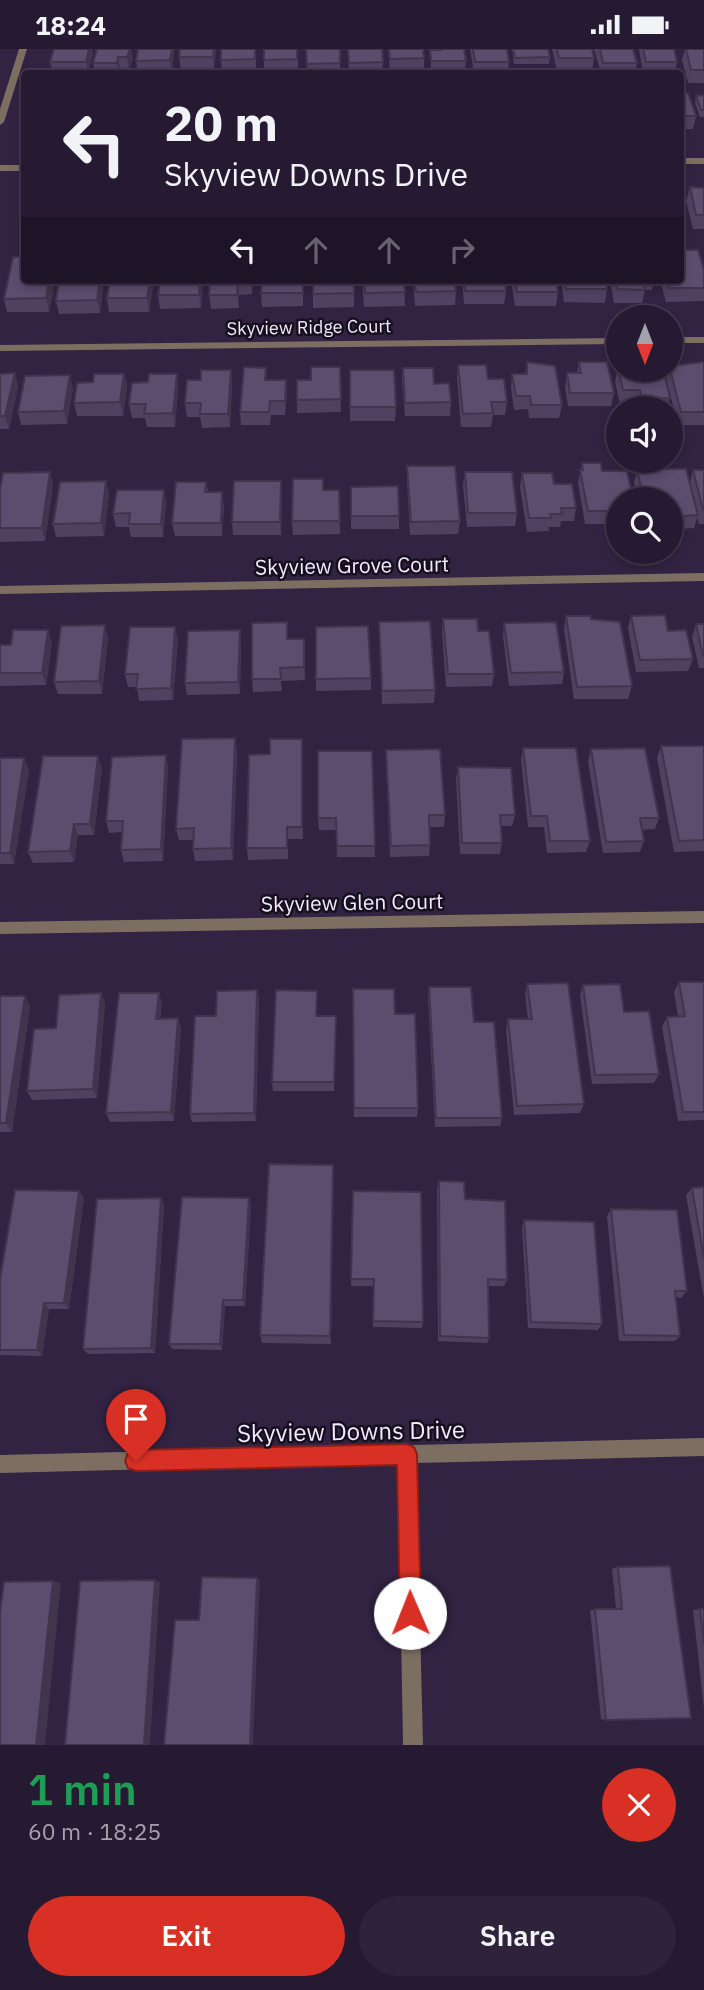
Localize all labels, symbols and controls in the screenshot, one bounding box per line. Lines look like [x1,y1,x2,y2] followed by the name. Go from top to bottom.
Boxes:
[35,8,106,42] text: 18:24
[164,91,278,154] text: 20 m
[49,98,140,189] icon: left
[164,153,468,195] text: Skyview Downs Drive
[224,231,262,269] icon: left
[297,231,335,269] icon: ahead
[370,231,408,269] icon: ahead
[443,231,481,269] icon: right
[606,305,682,381] north arrow
[606,305,683,564] map controls
[227,314,391,340] street label: Skyview Ridge Court
[606,396,683,473] button: sound
[606,487,683,564] button: search
[255,549,449,581] street label: Skyview Grove Court
[261,886,443,918] street label: Skyview Glen Court
[106,1389,166,1461] pin
[117,1400,155,1438] icon: arrive
[237,1413,465,1449] street label: Skyview Downs Drive
[373,1576,447,1650] position arrow
[28,1762,137,1817] text: 1 min
[602,1768,676,1842] button: close
[28,1816,161,1846] text: 60 m · 18:25
[28,1896,345,1976] button: Exit
[359,1896,676,1976] button: Share

